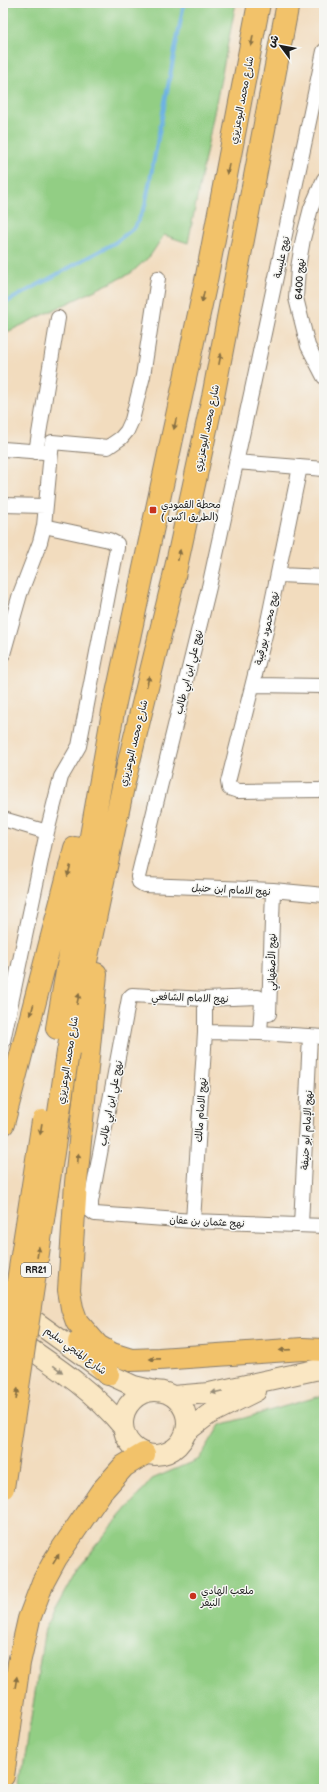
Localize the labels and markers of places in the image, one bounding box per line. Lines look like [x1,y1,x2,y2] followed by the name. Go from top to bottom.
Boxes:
[161,499,221,523] place label: محطة القمودي ( الطريق اكس)
[148,505,158,515] marker: محطة القمودي ( الطريق اكس)
[200,1585,254,1609] place label: ملعب الهادي النيفر
[188,1591,198,1601] marker: ملعب الهادي النيفر

